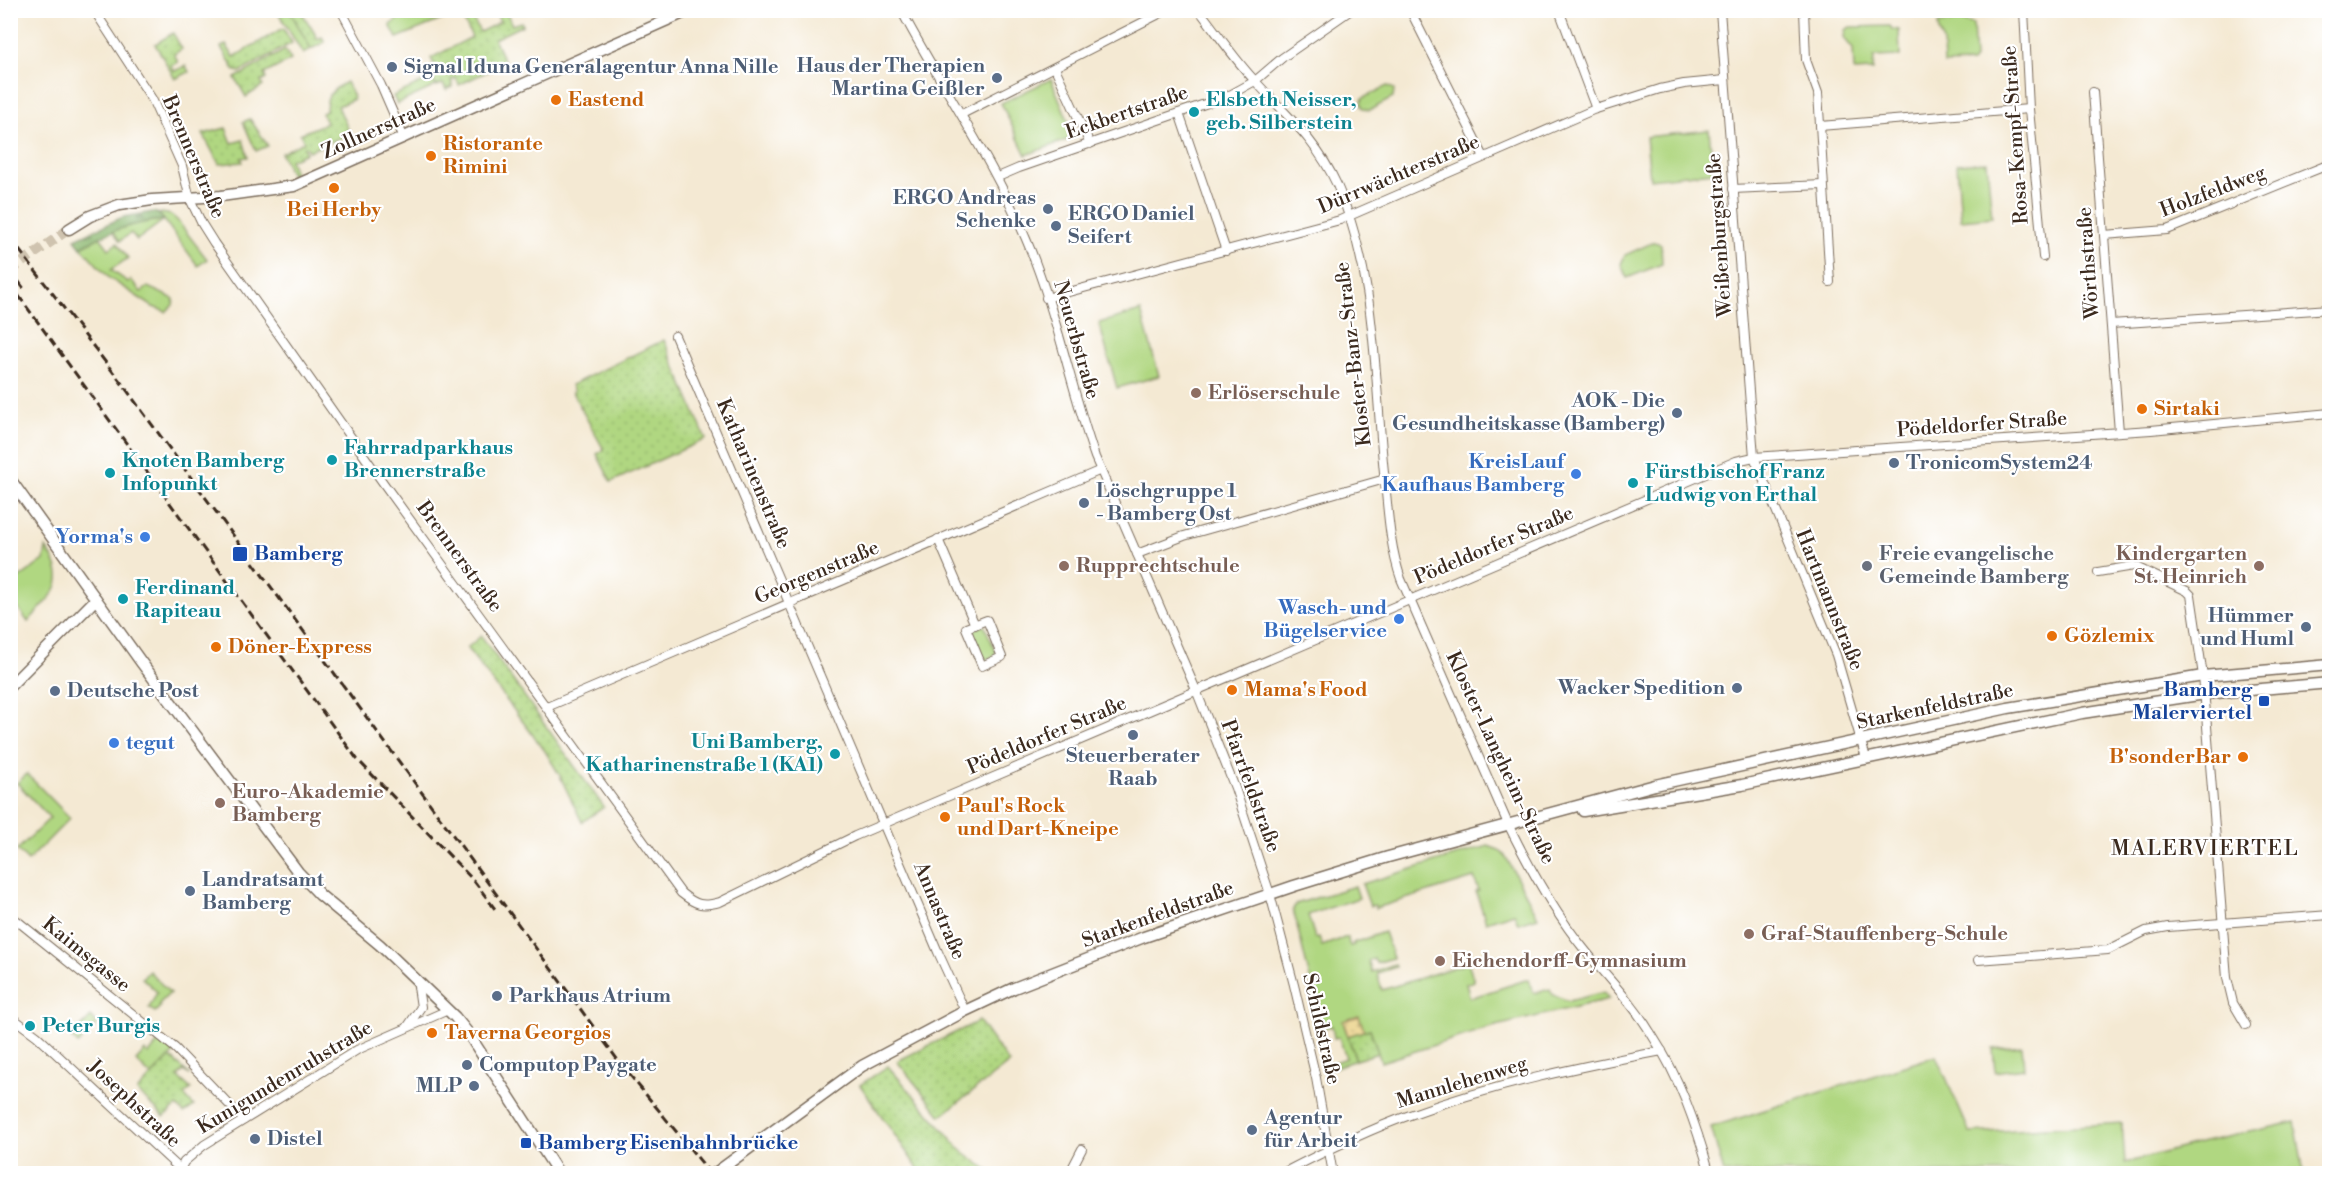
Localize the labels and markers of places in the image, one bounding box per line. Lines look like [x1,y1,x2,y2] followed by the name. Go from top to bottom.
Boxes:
[797,54,986,102] place label: Haus der Therapien Martina Geißler
[404,55,779,80] place label: Signal Iduna Generalagentur Anna Nille
[385,60,399,74] marker: Signal Iduna Generalagentur Anna Nille
[990,71,1004,85] marker: Haus der Therapien Martina Geißler
[568,88,645,113] place label: Eastend
[1206,88,1357,136] place label: Elsbeth Neisser, geb. Silberstein
[549,93,563,107] marker: Eastend
[1187,105,1201,119] marker: Elsbeth Neisser, geb. Silberstein
[443,132,543,180] place label: Ristorante Rimini
[424,149,438,163] marker: Ristorante Rimini
[327,181,341,195] marker: Bei Herby
[893,186,1036,234] place label: ERGO Andreas Schenke
[287,198,382,223] place label: Bei Herby
[1041,202,1055,216] marker: ERGO Andreas Schenke
[1068,202,1195,250] place label: ERGO Daniel Seifert
[1049,219,1063,233] marker: ERGO Daniel Seifert
[1208,381,1340,406] place label: Erlöserschule
[1189,386,1203,400] marker: Erlöserschule
[1392,389,1665,437] place label: AOK - Die Gesundheitskasse (Bamberg)
[2154,397,2220,422] place label: Sirtaki
[2135,402,2149,416] marker: Sirtaki
[1670,406,1684,420] marker: AOK - Die Gesundheitskasse (Bamberg)
[344,436,513,484] place label: Fahrradparkhaus Brennerstraße
[122,449,285,497] place label: Knoten Bamberg Infopunkt
[1382,450,1567,498] place label: KreisLauf Kaufhaus Bamberg
[1906,451,2093,476] place label: TronicomSystem24
[325,453,339,467] marker: Fahrradparkhaus Brennerstraße
[1887,456,1901,470] marker: TronicomSystem24
[1645,460,1825,508] place label: Fürstbischof Franz Ludwig von Erthal
[103,466,117,480] marker: Knoten Bamberg Infopunkt
[1569,467,1583,481] marker: KreisLauf Kaufhaus Bamberg
[1626,476,1640,490] marker: Fürstbischof Franz Ludwig von Erthal
[1096,479,1237,527] place label: Löschgruppe 1 - Bamberg Ost
[1077,496,1091,510] marker: Löschgruppe 1 - Bamberg Ost
[55,525,133,550] place label: Yorma's
[138,530,152,544] marker: Yorma's
[254,542,343,567] place label: Bamberg
[1879,542,2069,590] place label: Freie evangelische Gemeinde Bamberg
[2116,542,2248,590] place label: Kindergarten St. Heinrich
[231,545,249,563] marker: Bamberg
[1076,554,1240,579] place label: Rupprechtschule
[1057,559,1071,573] marker: Rupprechtschule
[1860,559,1874,573] marker: Freie evangelische Gemeinde Bamberg
[2252,559,2266,573] marker: Kindergarten St. Heinrich
[135,576,236,624] place label: Ferdinand Rapiteau
[116,592,130,606] marker: Ferdinand Rapiteau
[1264,596,1387,644] place label: Wasch- und Bügelservice
[2200,604,2294,652] place label: Hümmer und Huml
[1392,612,1406,626] marker: Wasch- und Bügelservice
[2299,620,2313,634] marker: Hümmer und Huml
[2064,624,2155,649] place label: Gözlemix
[2045,629,2059,643] marker: Gözlemix
[228,635,372,660] place label: Döner-Express
[209,640,223,654] marker: Döner-Express
[1557,676,1726,701] place label: Wacker Spedition
[1244,678,1368,703] place label: Mama's Food
[2133,678,2253,726] place label: Bamberg Malerviertel
[67,679,200,704] place label: Deutsche Post
[1730,681,1744,695] marker: Wacker Spedition
[1225,683,1239,697] marker: Mama's Food
[48,684,62,698] marker: Deutsche Post
[2257,694,2271,708] marker: Bamberg Malerviertel
[1126,728,1140,742] marker: Steuerberater Raab
[585,730,823,778] place label: Uni Bamberg, Katharinenstraße 1 (KA1)
[126,731,175,756] place label: tegut
[107,736,121,750] marker: tegut
[1066,744,1200,792] place label: Steuerberater Raab
[2109,745,2231,770] place label: B'sonderBar
[828,747,842,761] marker: Uni Bamberg, Katharinenstraße 1 (KA1)
[2236,750,2250,764] marker: B'sonderBar
[232,780,384,828] place label: Euro-Akademie Bamberg
[957,794,1119,842] place label: Paul's Rock und Dart-Kneipe
[213,796,227,810] marker: Euro-Akademie Bamberg
[938,810,952,824] marker: Paul's Rock und Dart-Kneipe
[202,868,325,916] place label: Landratsamt Bamberg
[183,884,197,898] marker: Landratsamt Bamberg
[1761,922,2008,947] place label: Graf-Stauffenberg-Schule
[1742,927,1756,941] marker: Graf-Stauffenberg-Schule
[1452,949,1687,974] place label: Eichendorff-Gymnasium
[1433,954,1447,968] marker: Eichendorff-Gymnasium
[509,984,671,1009] place label: Parkhaus Atrium
[490,989,504,1003] marker: Parkhaus Atrium
[42,1014,160,1039] place label: Peter Burgis
[23,1019,37,1033] marker: Peter Burgis
[444,1021,611,1046] place label: Taverna Georgios
[425,1026,439,1040] marker: Taverna Georgios
[479,1053,657,1078] place label: Computop Paygate
[460,1058,474,1072] marker: Computop Paygate
[416,1074,462,1099] place label: MLP
[467,1079,481,1093] marker: MLP
[1263,1106,1358,1154] place label: Agentur für Arbeit
[1245,1123,1259,1137] marker: Agentur für Arbeit
[267,1127,323,1152] place label: Distel
[538,1131,799,1156] place label: Bamberg Eisenbahnbrücke
[248,1132,262,1146] marker: Distel
[519,1136,533,1150] marker: Bamberg Eisenbahnbrücke

